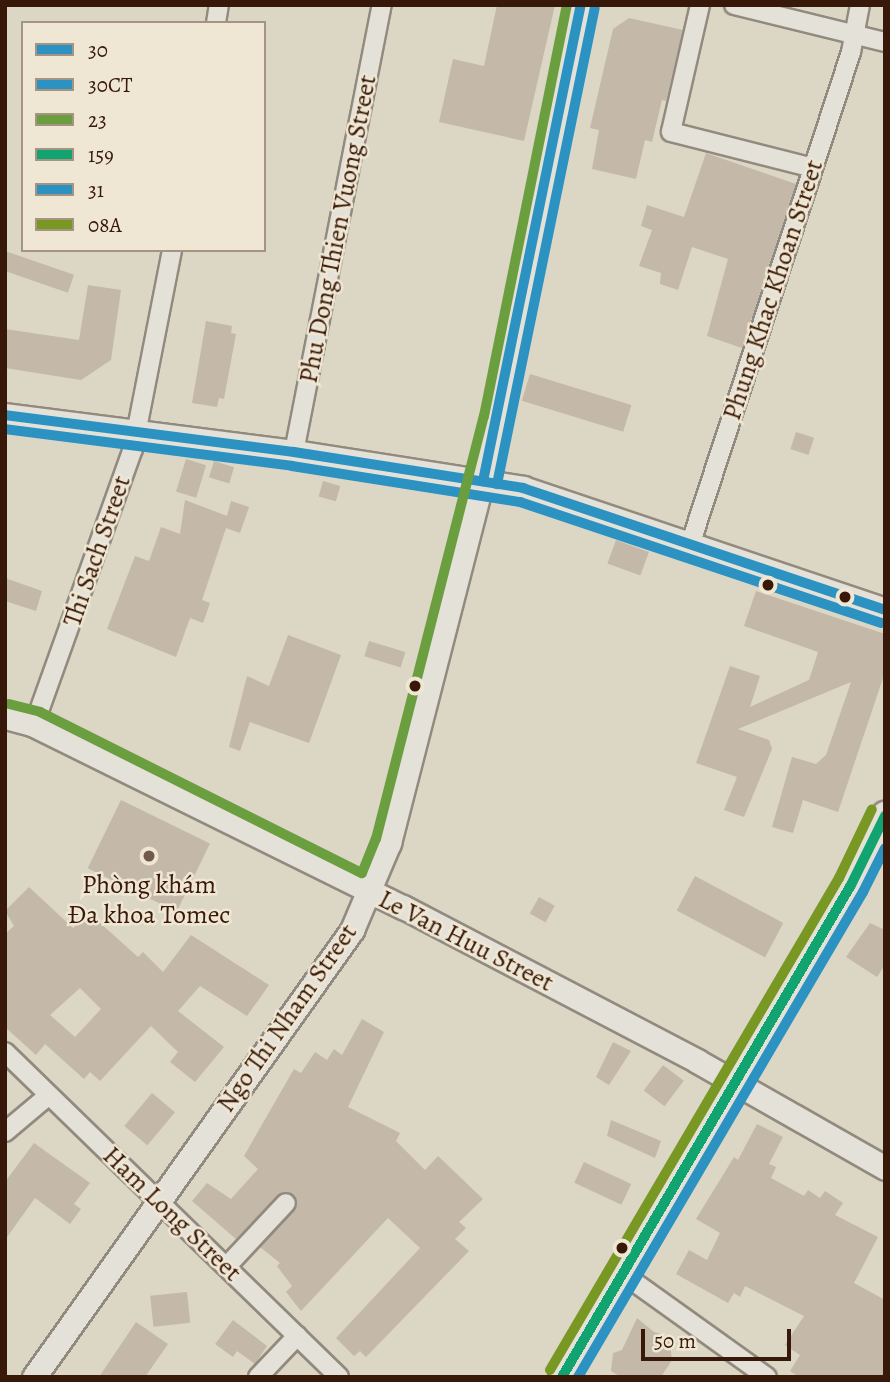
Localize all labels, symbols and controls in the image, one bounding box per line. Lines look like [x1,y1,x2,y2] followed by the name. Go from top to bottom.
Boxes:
[21,21,266,252] legend
[88,36,108,64] text: 30
[88,71,133,99] text: 30CT
[293,72,383,386] street label: Phu Dong Thien Vuong Street
[88,106,107,134] text: 23
[88,141,114,169] text: 159
[716,156,830,424] street label: Phung Khac Khoan Street
[88,176,104,204] text: 31
[88,211,122,239] text: 08A
[57,471,137,631] street label: Thi Sach Street
[761,578,775,592] unlabelled marker
[838,590,852,604] unlabelled marker
[408,679,422,693] unlabelled marker
[139,846,159,866] marker: Phòng khám Đa khoa Tomec
[68,869,230,931] place label: Phòng khám Đa khoa Tomec
[373,883,559,999] street label: Le Van Huu Street
[210,918,364,1118] street label: Ngo Thi Nham Street
[96,1140,248,1288] street label: Ham Long Street
[615,1241,629,1255] unlabelled marker
[645,1316,796,1360] scale bar
[654,1327,696,1355] text: 50 m

